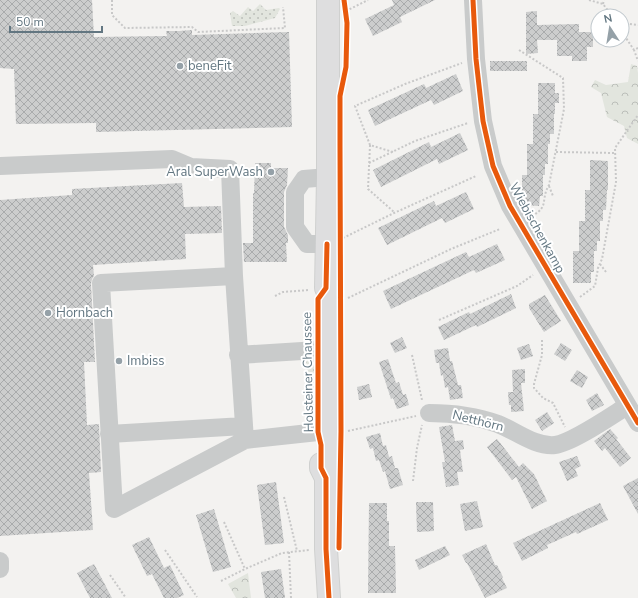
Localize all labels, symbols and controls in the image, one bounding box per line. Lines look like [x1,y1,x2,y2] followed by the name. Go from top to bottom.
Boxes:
[10,8,102,34] scale bar
[590,8,630,48] north arrow
[602,11,614,27] text: N
[16,14,44,30] text: 50 m
[188,57,232,75] place label: beneFit
[175,61,185,71] marker: beneFit
[166,163,263,181] place label: Aral SuperWash
[266,167,276,177] marker: Aral SuperWash
[505,180,569,276] street label: Wiebischenkamp
[56,304,113,322] place label: Hornbach
[43,308,53,318] marker: Hornbach
[298,312,318,432] street label: Holsteiner Chaussee
[127,352,165,370] place label: Imbiss
[114,356,124,366] marker: Imbiss
[451,406,505,436] street label: Netthörn

